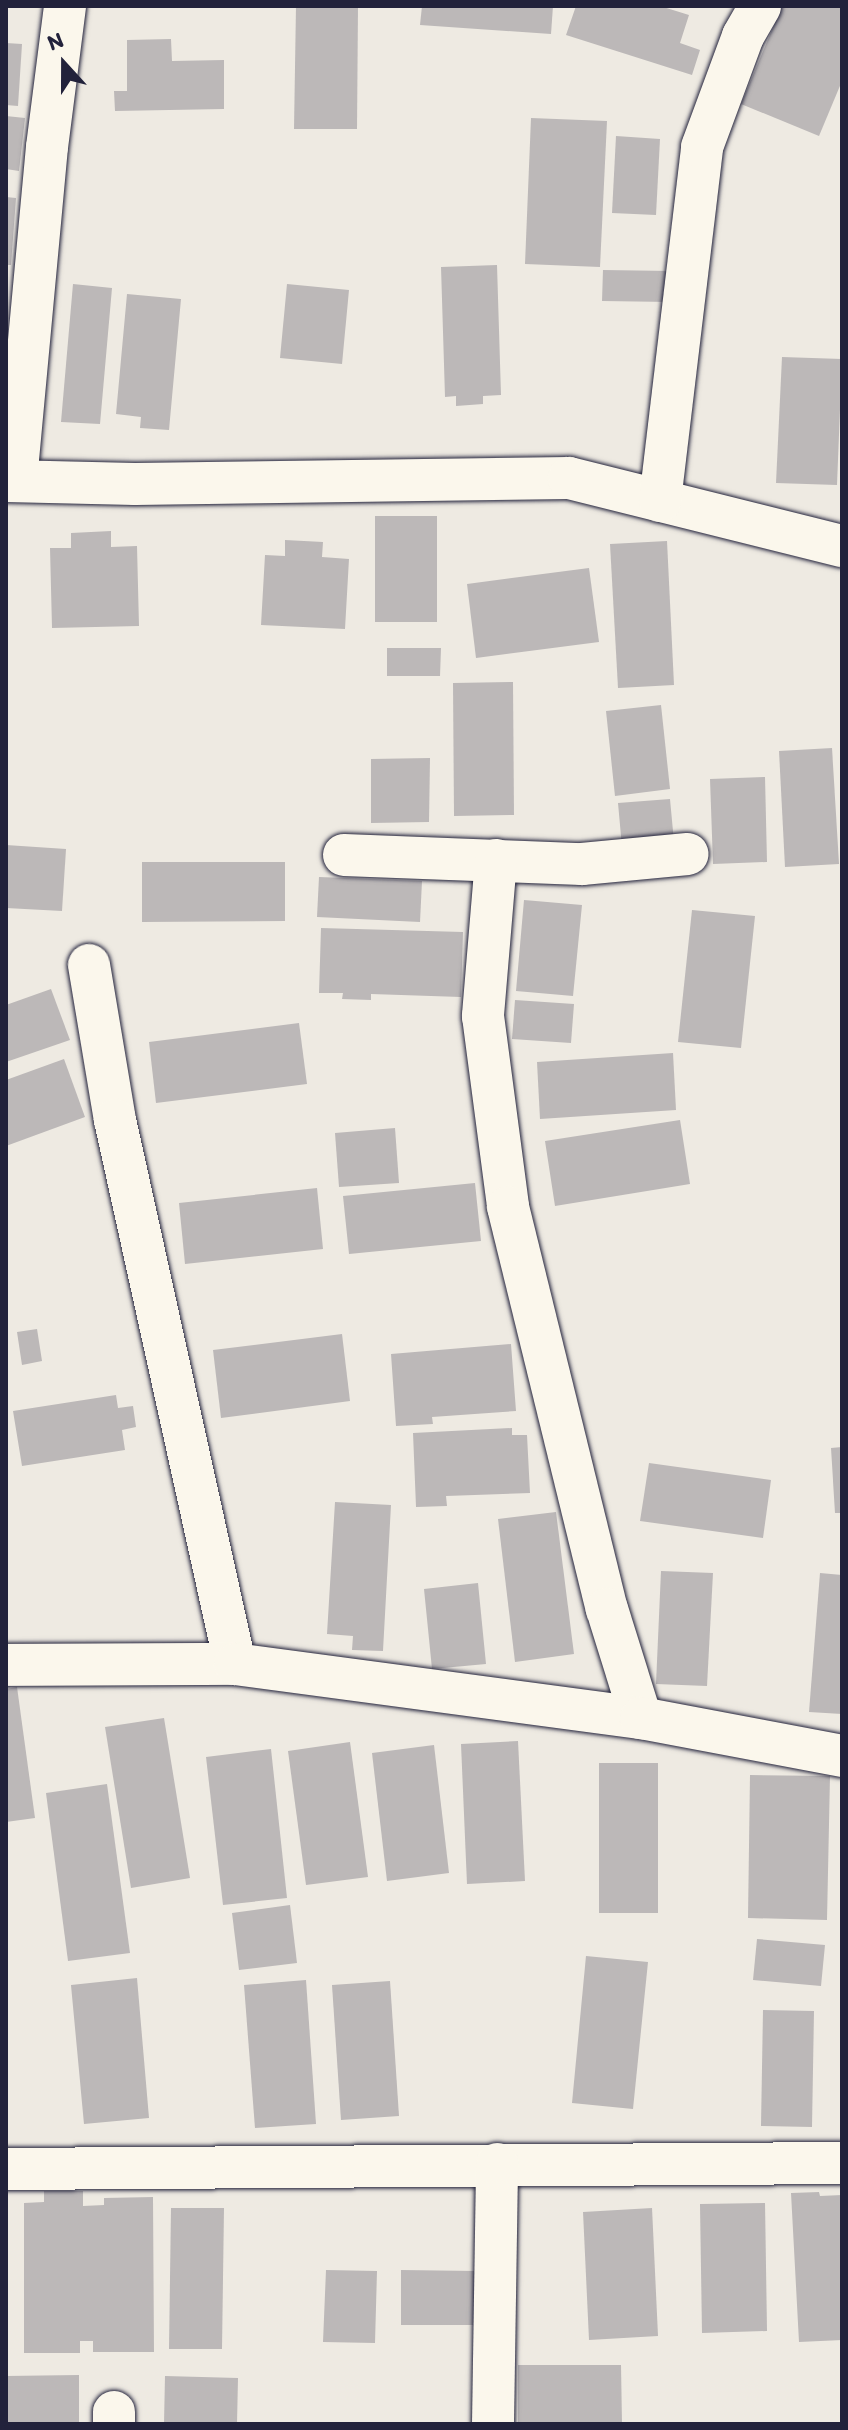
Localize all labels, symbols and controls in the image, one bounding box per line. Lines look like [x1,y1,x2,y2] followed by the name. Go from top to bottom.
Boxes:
[24,24,104,104] north arrow
[43,26,67,56] text: N

